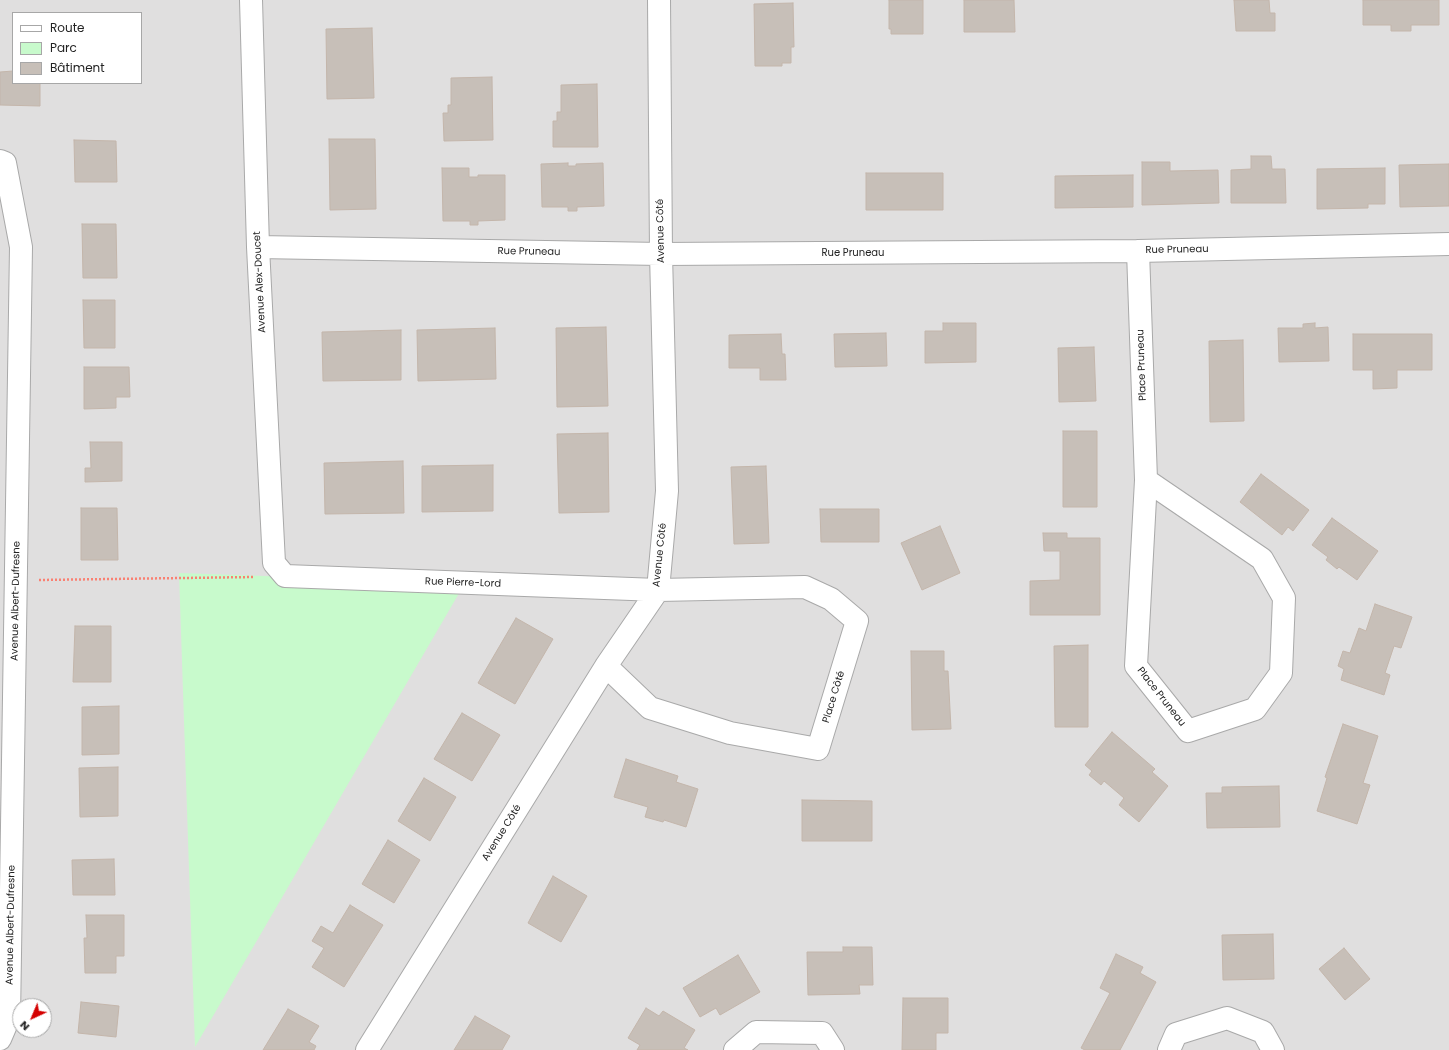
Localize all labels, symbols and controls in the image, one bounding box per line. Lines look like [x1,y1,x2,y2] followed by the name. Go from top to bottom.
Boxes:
[12,12,142,84] legend
[50,19,84,36] text: Route
[50,39,77,56] text: Parc
[50,59,105,76] text: Bâtiment
[654,199,668,263] street label: Avenue Côté
[251,231,269,333] street label: Avenue Alex-Doucet
[1145,243,1209,257] street label: Rue Pruneau
[497,245,561,259] street label: Rue Pruneau
[821,247,885,259] street label: Rue Pruneau
[1135,329,1149,401] street label: Place Pruneau
[651,522,669,588] street label: Avenue Côté
[9,541,23,661] street label: Avenue Albert-Dufresne
[425,576,501,590] street label: Rue Pierre-Lord
[1134,665,1188,729] street label: Place Pruneau
[820,669,848,725] street label: Place Côté
[480,803,524,863] street label: Avenue Côté
[4,865,18,985] street label: Avenue Albert-Dufresne
[12,998,52,1038] north arrow
[16,1017,33,1035] text: N

